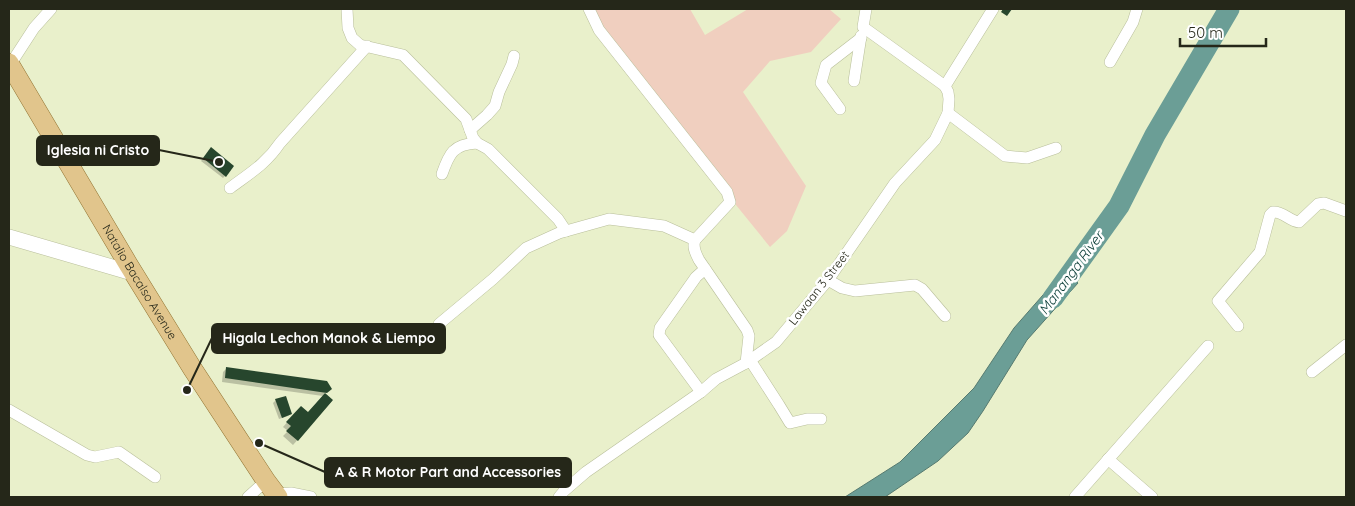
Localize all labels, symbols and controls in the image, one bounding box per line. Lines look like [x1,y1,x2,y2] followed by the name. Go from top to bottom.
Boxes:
[1180,15,1266,47] scale bar
[1188,23,1223,42] text: 50 m
[37,136,159,165] callout: Iglesia ni Cristo
[47,141,149,159] text: Iglesia ni Cristo
[99,222,181,342] street label: Natalio Bacalso Avenue
[1035,226,1108,318] water label: Mananga River
[785,248,852,328] street label: Lawaan 3 Street
[212,324,445,353] callout: Higala Lechon Manok & Liempo
[222,329,436,347] text: Higala Lechon Manok & Liempo
[325,458,571,487] callout: A & R Motor Part and Accessories
[335,463,561,481] text: A & R Motor Part and Accessories

